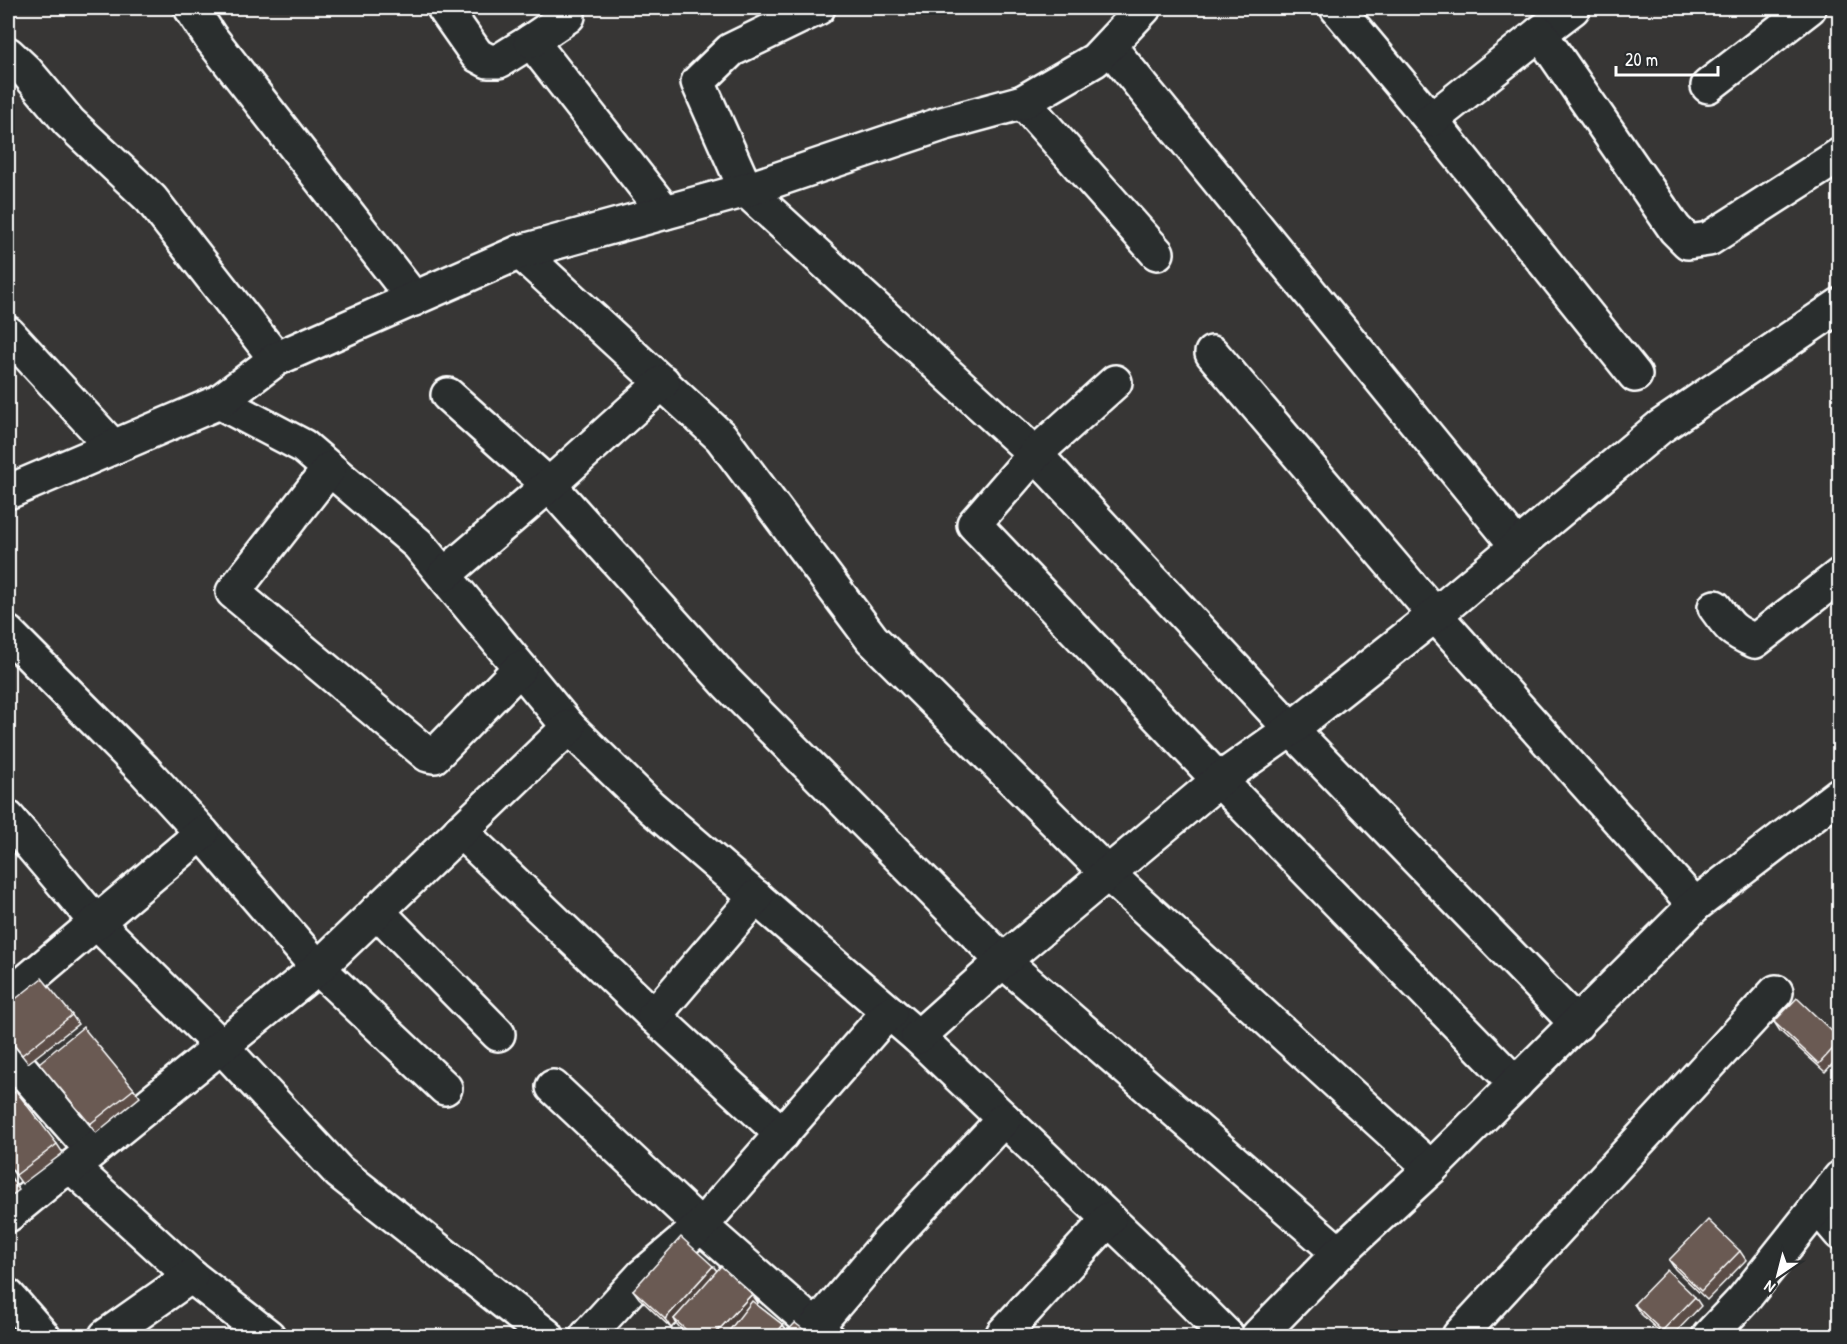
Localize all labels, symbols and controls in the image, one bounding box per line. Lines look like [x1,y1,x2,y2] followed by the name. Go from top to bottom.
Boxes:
[1616,39,1718,77] scale bar
[1625,47,1658,72] text: 20 m
[1748,1245,1808,1305] north arrow
[1759,1276,1779,1299] text: N

